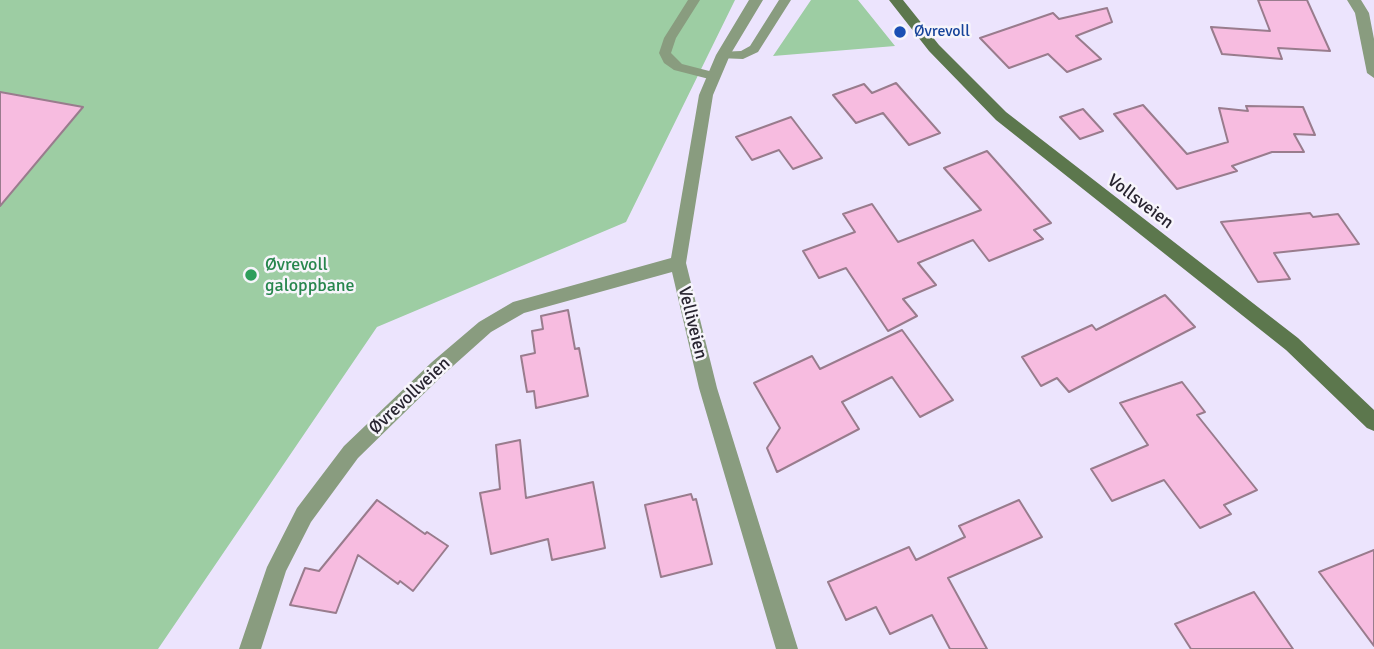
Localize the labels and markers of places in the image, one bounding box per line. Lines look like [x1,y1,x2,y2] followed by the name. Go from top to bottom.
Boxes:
[914,22,970,42] place label: Øvrevoll
[892,24,908,40] marker: Øvrevoll
[265,254,355,296] place label: Øvrevoll galoppbane
[243,267,259,283] marker: Øvrevoll galoppbane

